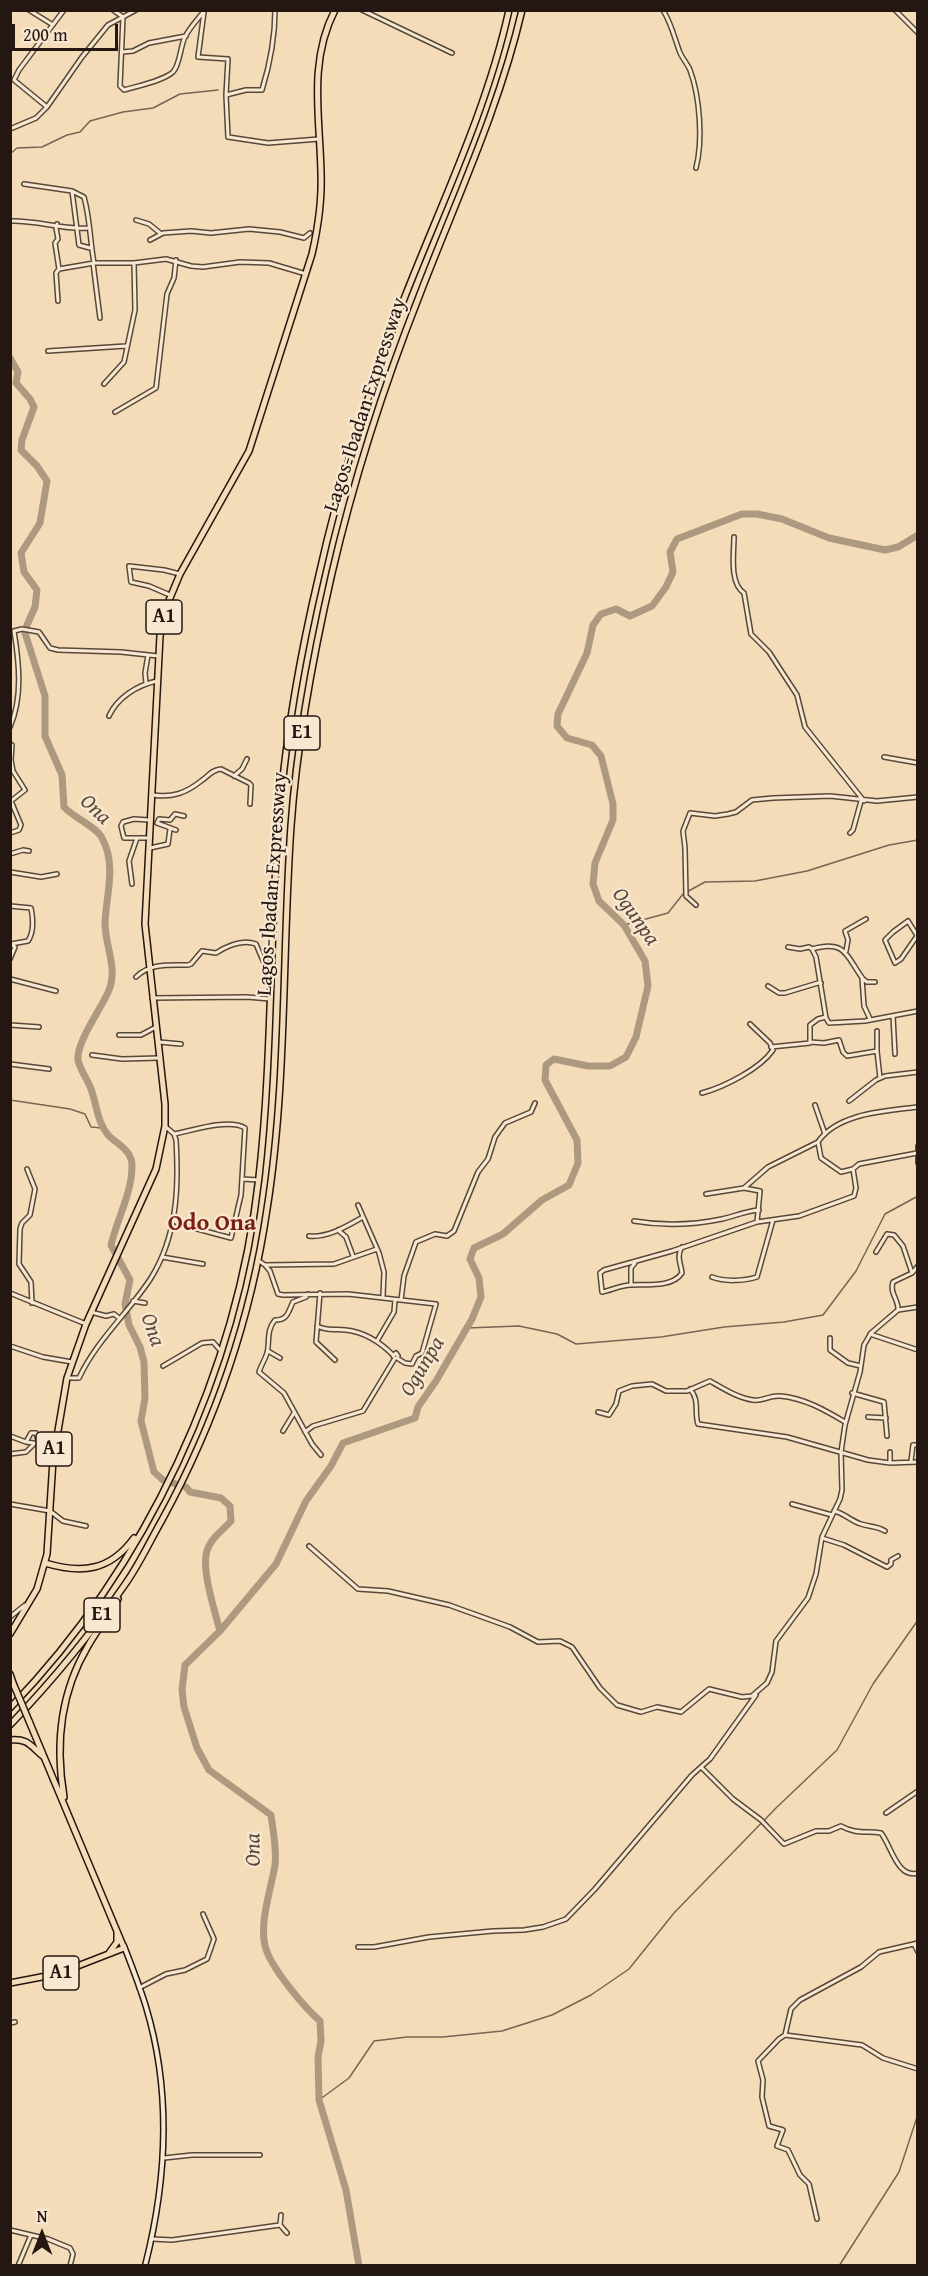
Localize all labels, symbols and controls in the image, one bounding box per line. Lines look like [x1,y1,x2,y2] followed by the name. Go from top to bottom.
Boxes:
[15,12,122,50] scale bar
[23,21,68,48] text: 200 m
[319,295,413,515] street label: Lagos-Ibadan Expressway
[146,600,182,634] road number: A1
[284,716,320,750] road number: E1
[253,771,293,997] street label: Lagos-Ibadan Expressway
[74,789,116,831] water label: Ona
[605,883,665,951] water label: Ogunpa
[168,1210,256,1238] district label: Odo Ona
[134,1310,170,1350] water label: Ona
[395,1332,451,1402] water label: Ogunpa
[36,1432,72,1466] road number: A1
[84,1598,120,1632] road number: E1
[241,1833,267,1867] water label: Ona
[43,1956,79,1990] road number: A1
[12,2204,72,2264] north arrow
[37,2204,47,2228] text: N

